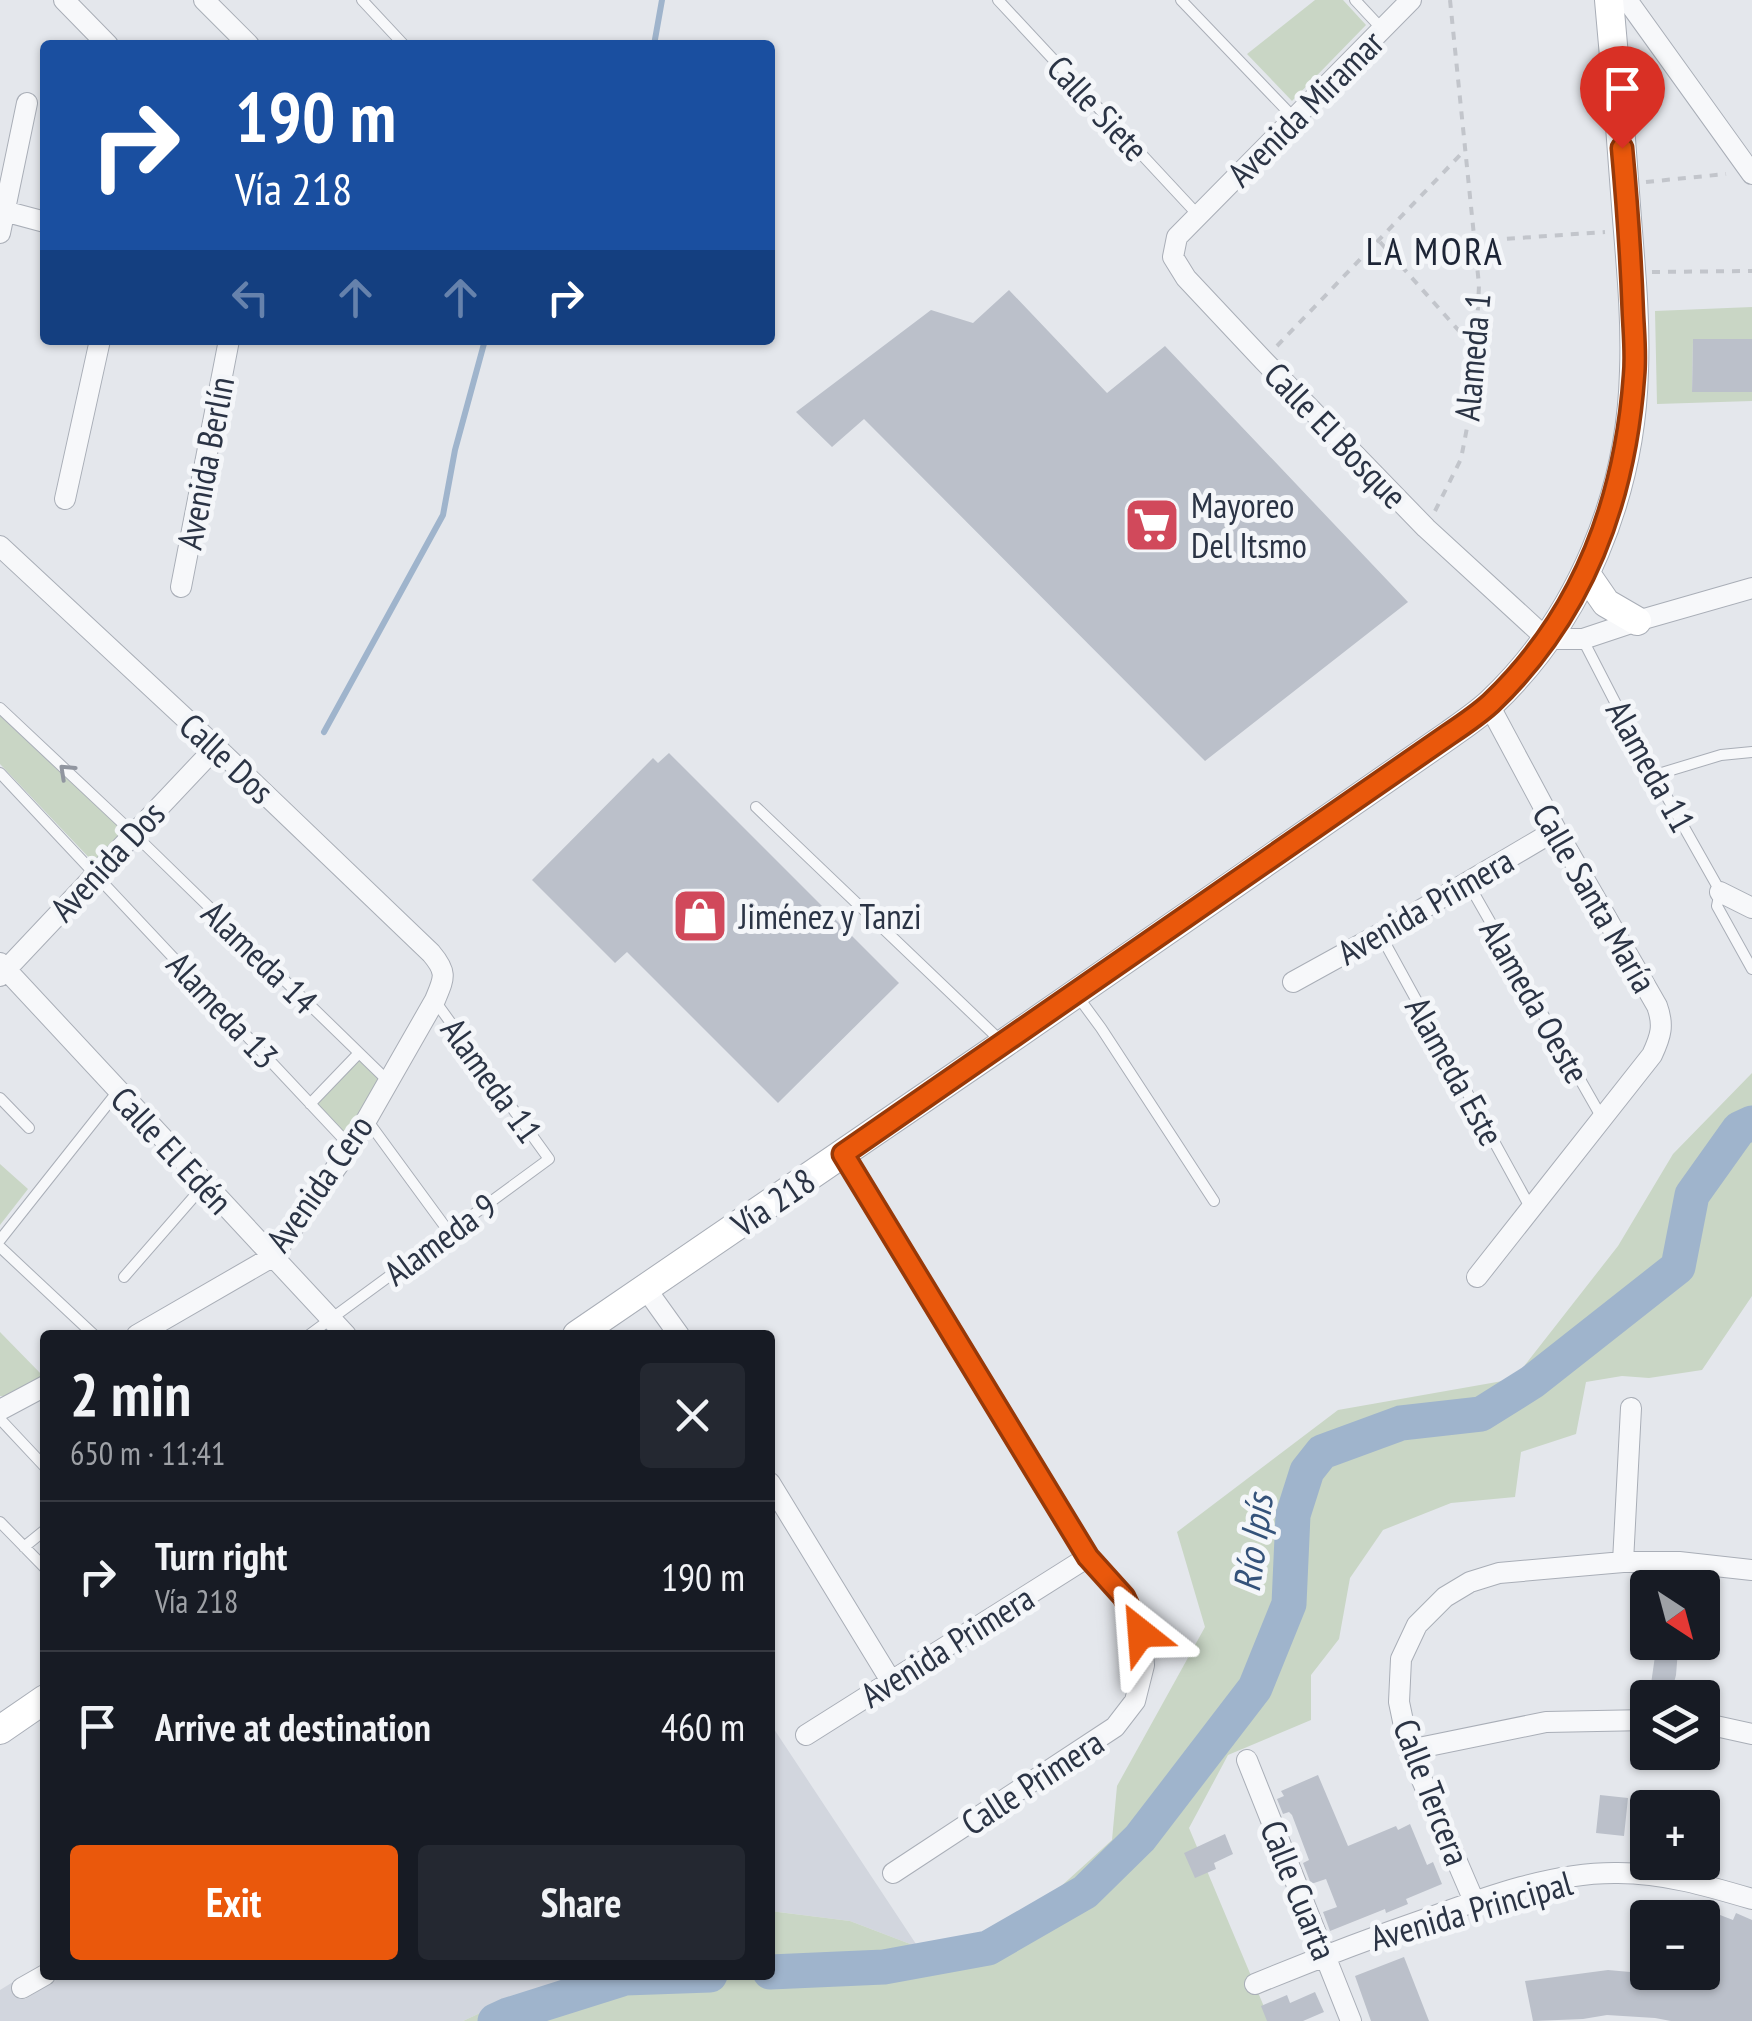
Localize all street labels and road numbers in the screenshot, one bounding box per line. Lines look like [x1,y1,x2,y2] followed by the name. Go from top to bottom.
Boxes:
[1217,20,1393,196] street label: Avenida Miramar
[1037,45,1159,171] street label: Calle Siete
[1443,291,1501,423] street label: Alameda 1
[1255,352,1417,518] street label: Calle El Bosque
[166,373,244,553] street label: Avenida Berlín
[1596,692,1706,840] street label: Alameda 11
[170,703,284,813] street label: Calle Dos
[40,791,174,931] street label: Avenida Dos
[1522,795,1668,1001] street label: Calle Santa María
[1329,837,1521,975] street label: Avenida Primera
[192,890,328,1024] street label: Alameda 14
[1470,911,1600,1091] street label: Alameda Oeste
[157,942,289,1078] street label: Alameda 13
[1395,988,1515,1154] street label: Alameda Este
[431,1008,553,1152] street label: Alameda 11
[101,1076,243,1224] street label: Calle El Edén
[255,1105,383,1261] street label: Avenida Cero
[721,1157,824,1247] street label: Vía 218
[375,1183,505,1295] street label: Alameda 9
[852,1575,1042,1717] street label: Avenida Primera
[1383,1712,1481,1872] street label: Calle Tercera
[952,1719,1112,1845] street label: Calle Primera
[1250,1813,1348,1967] street label: Calle Cuarta
[1365,1859,1577,1961] street label: Avenida Principal

